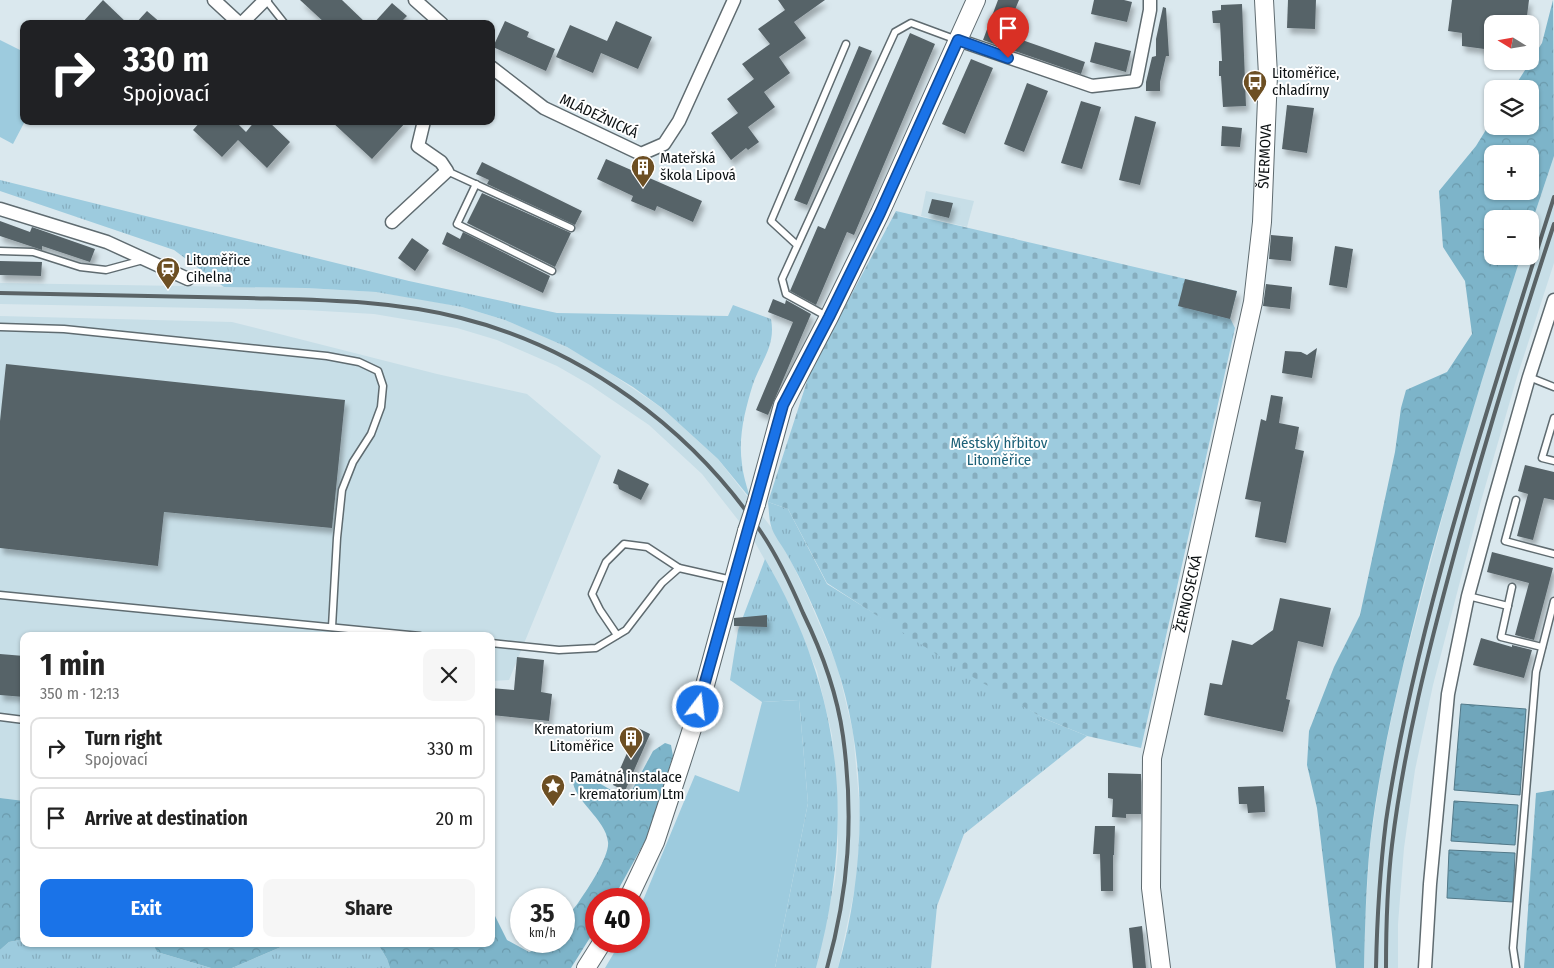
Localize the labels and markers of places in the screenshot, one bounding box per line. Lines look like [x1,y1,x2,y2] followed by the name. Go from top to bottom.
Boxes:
[987,7,1029,58] pin
[1272,64,1340,99] place label: Litoměřice, chladírny
[1242,69,1268,103] bus stop icon: Litoměřice, chladírny
[660,149,736,184] place label: Mateřská škola Lipová
[630,154,656,188] building icon: Mateřská škola Lipová
[186,251,251,286] place label: Litoměřice Cihelna
[155,256,181,290] station icon: Litoměřice Cihelna
[534,720,614,755] place label: Krematorium Litoměřice
[618,725,644,759] building icon: Krematorium Litoměřice
[570,768,684,803] place label: Památná instalace - krematorium Ltm
[540,773,566,807] place icon: Památná instalace - krematorium Ltm

